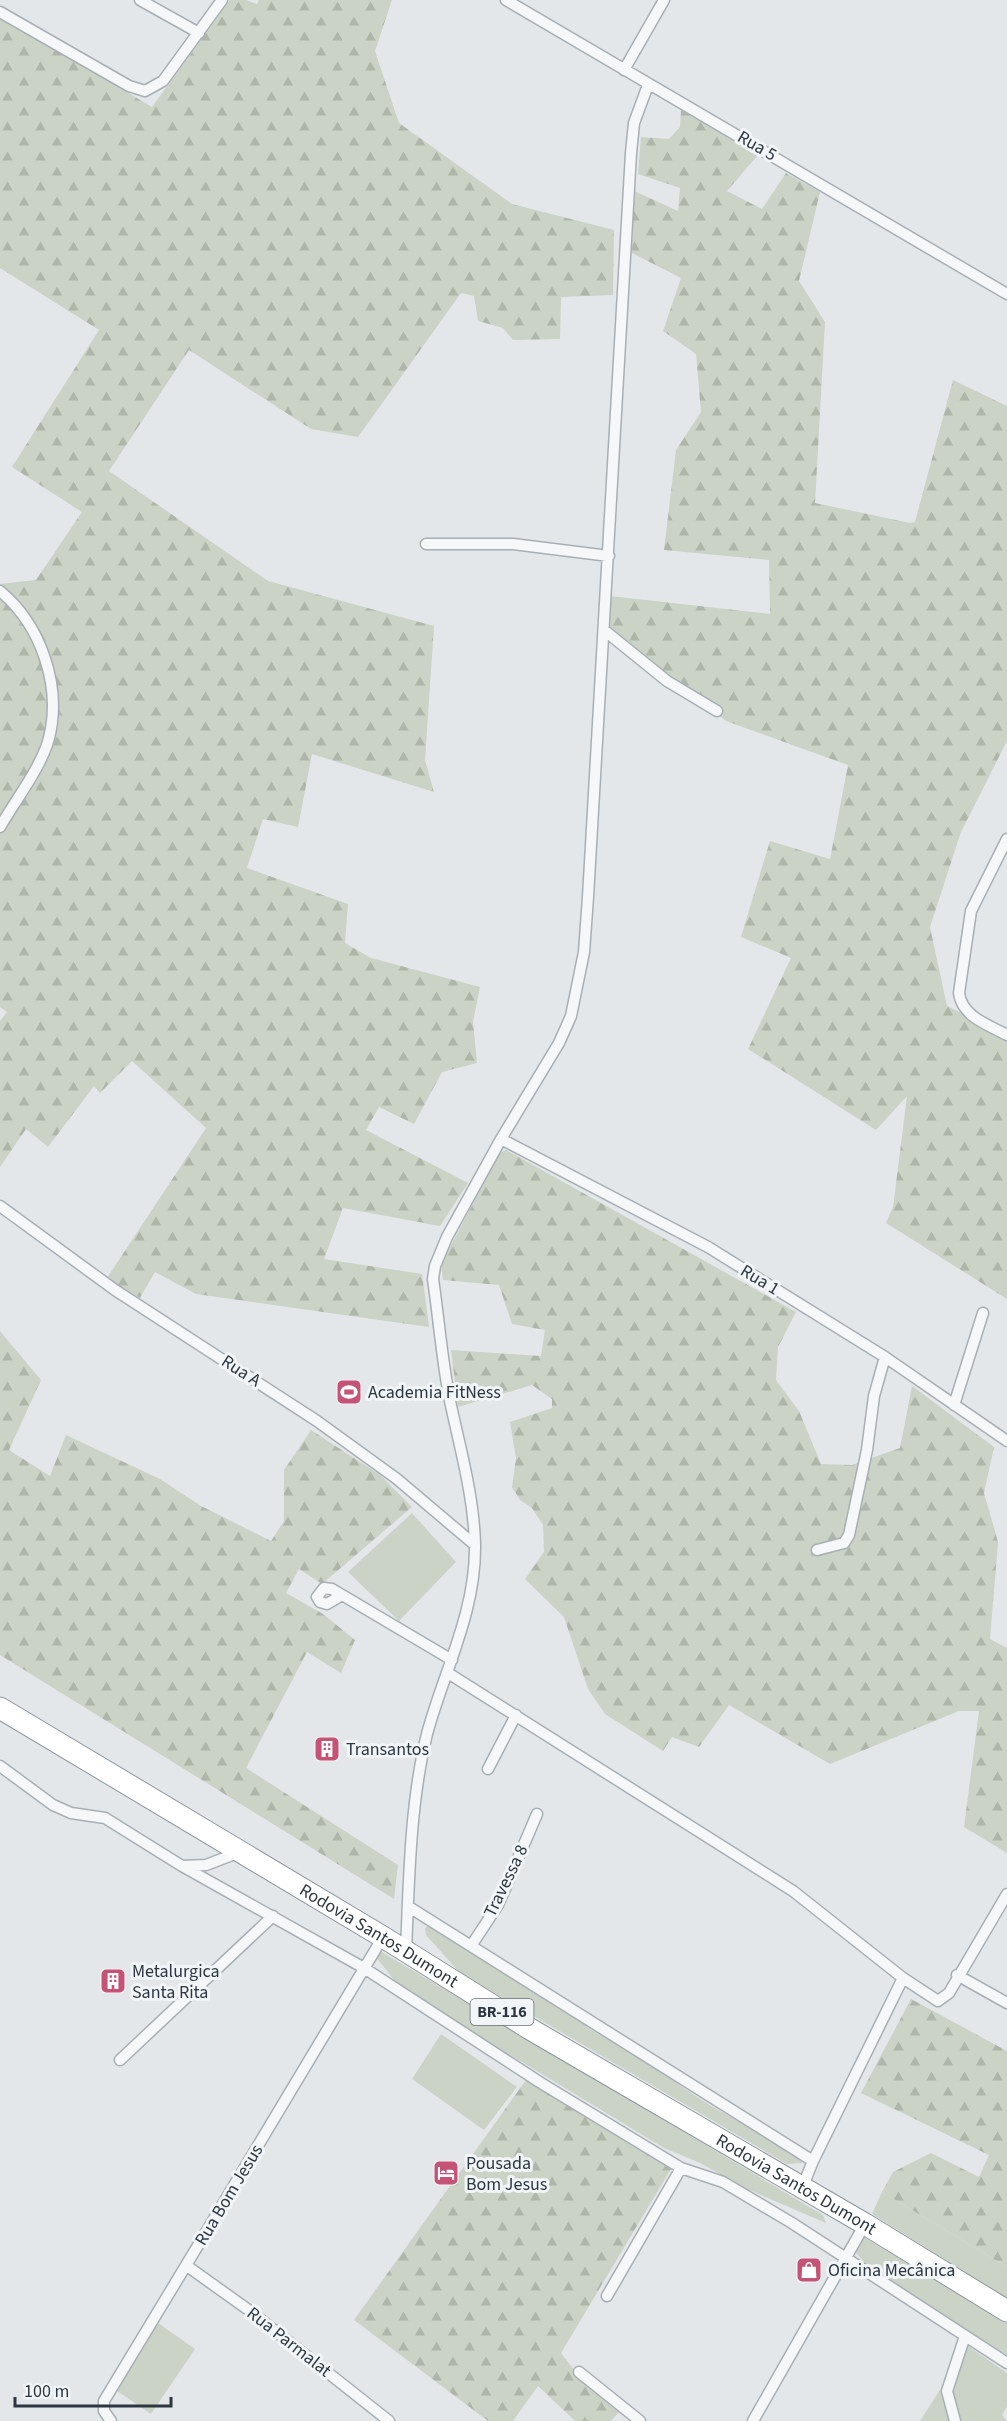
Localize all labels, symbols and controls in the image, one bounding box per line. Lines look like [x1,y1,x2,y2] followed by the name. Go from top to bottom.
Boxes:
[733,125,781,167] street label: Rua 5
[736,1259,784,1301] street label: Rua 1
[216,1349,266,1393] street label: Rua A
[334,1377,364,1407] sports icon: Academia FitNess
[368,1380,501,1405] place label: Academia FitNess
[312,1734,342,1764] building icon: Transantos
[346,1737,429,1762] place label: Transantos
[478,1841,534,1921] street label: Travessa 8
[295,1877,463,1994] street label: Rodovia Santos Dumont
[132,1959,220,2005] place label: Metalurgica Santa Rita
[98,1966,128,1996] building icon: Metalurgica Santa Rita
[470,1999,534,2025] road number: BR-116
[712,2128,881,2241] street label: Rodovia Santos Dumont
[189,2140,269,2250] street label: Rua Bom Jesus
[466,2151,547,2197] place label: Pousada Bom Jesus
[431,2158,461,2188] hotel icon: Pousada Bom Jesus
[794,2255,824,2285] shop icon: Oficina Mecânica
[828,2258,955,2283] place label: Oficina Mecânica
[242,2301,336,2383] street label: Rua Parmalat
[15,2370,171,2408] scale bar
[24,2379,69,2404] text: 100 m

